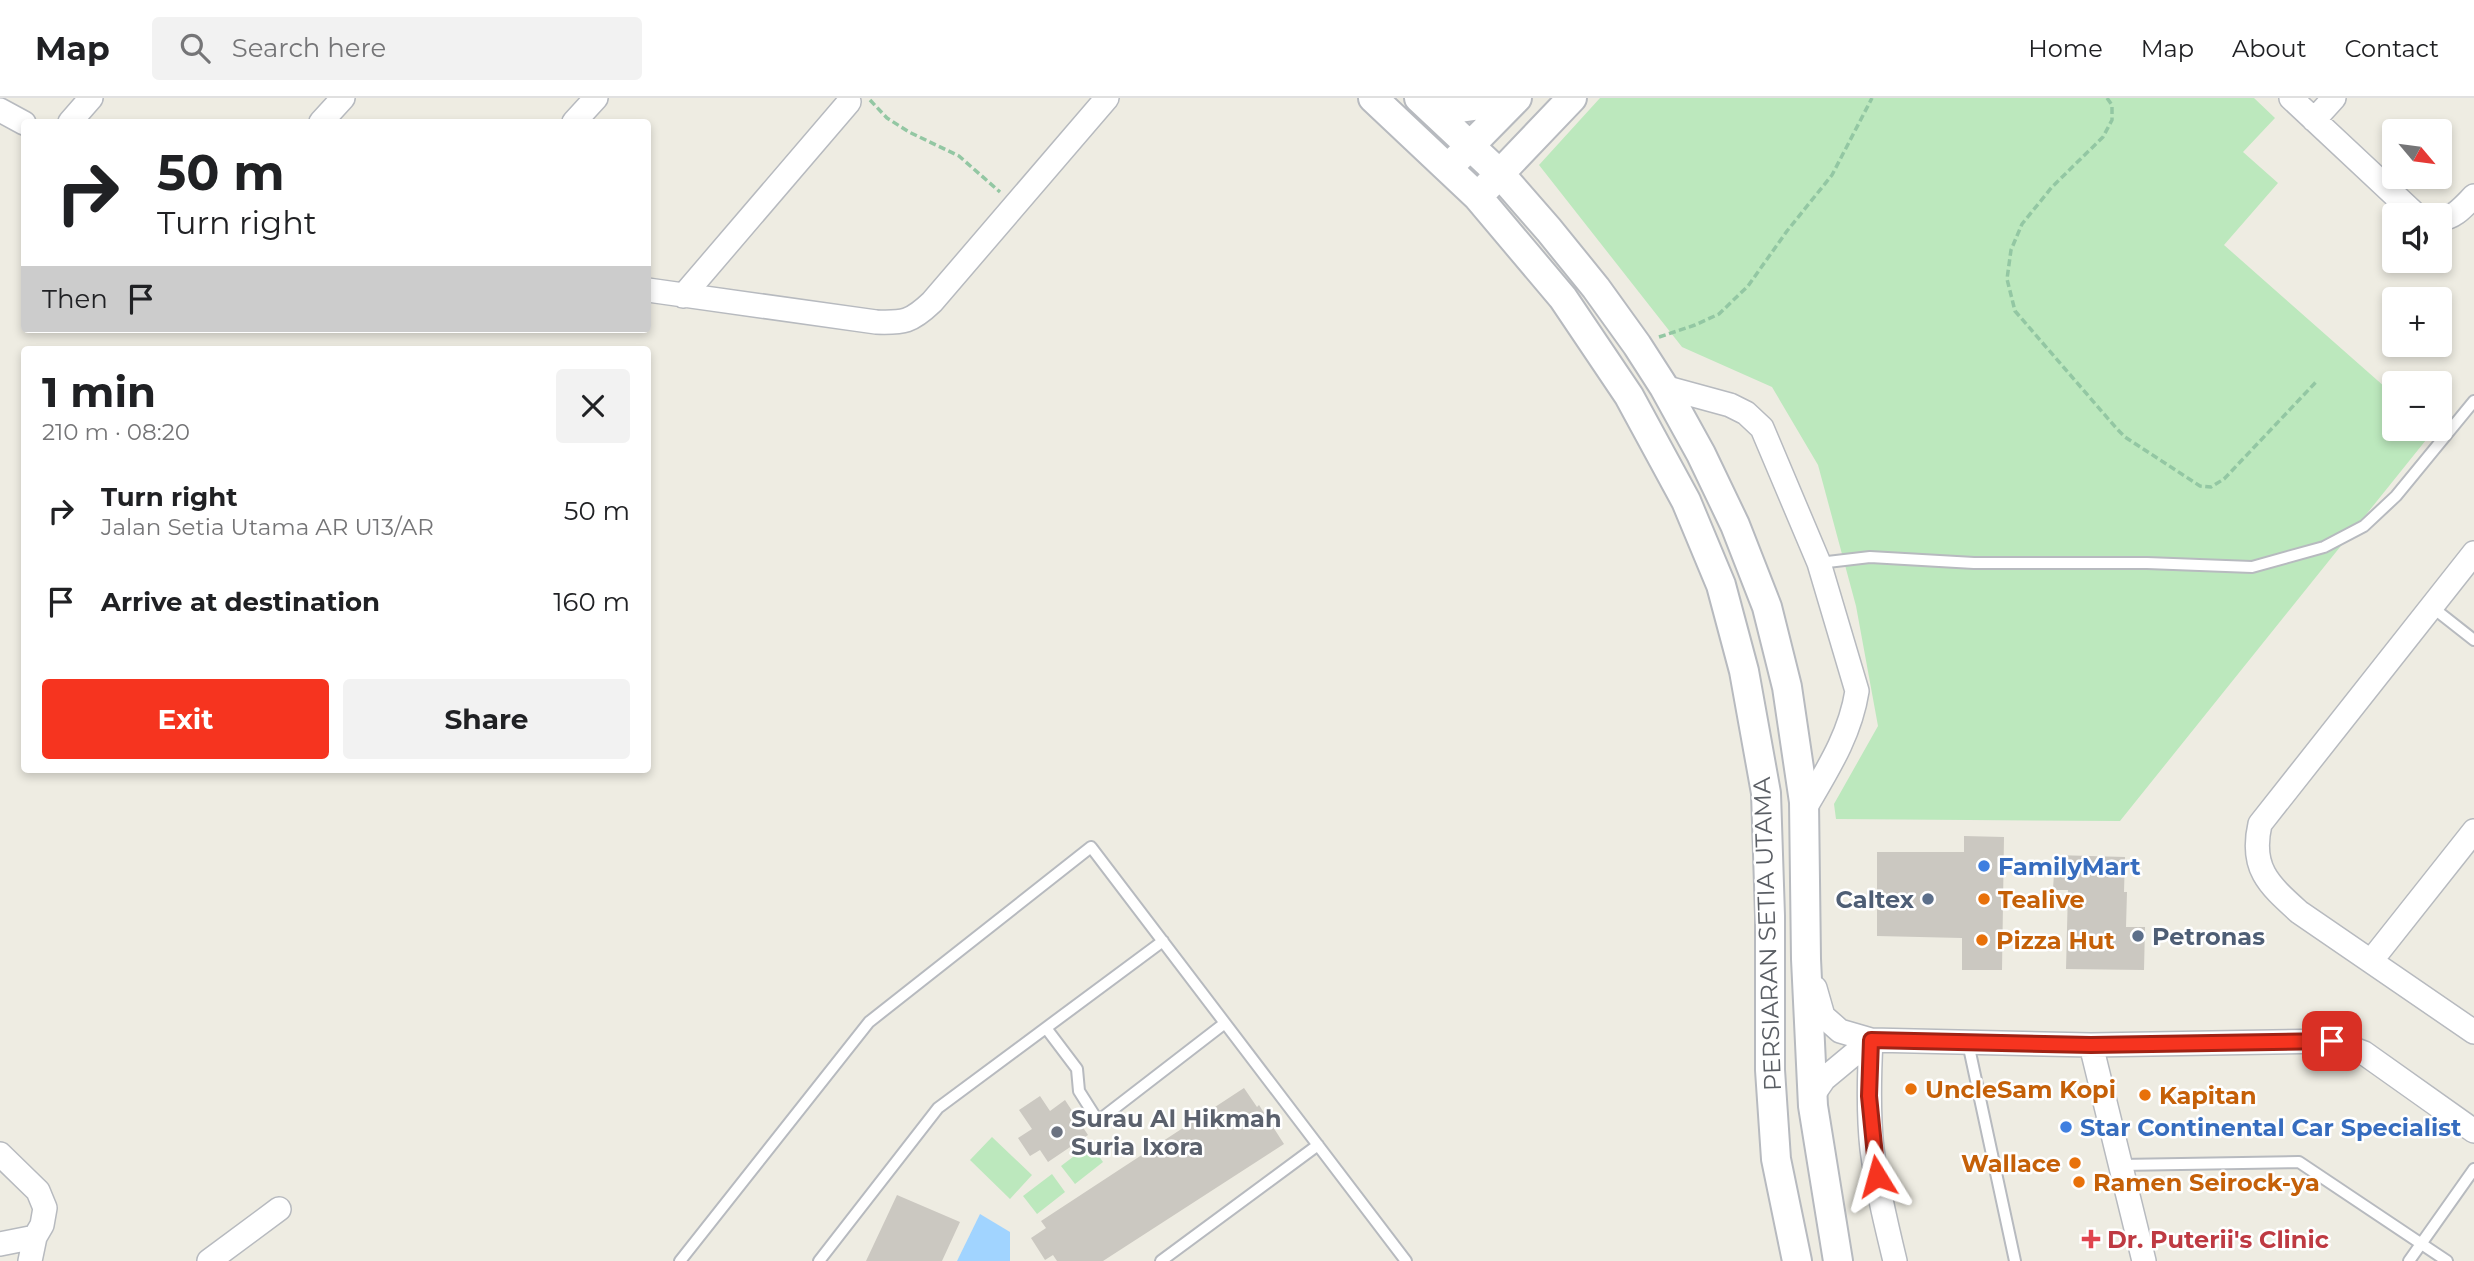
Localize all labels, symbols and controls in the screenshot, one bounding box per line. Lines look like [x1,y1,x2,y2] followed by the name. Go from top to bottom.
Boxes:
[152,17,642,80] search box
[35,28,110,68] text: Map
[176,29,214,67] icon: search
[232,32,386,64] text: Search here
[2028,34,2103,63] text: Home
[2141,34,2194,63] text: Map
[2232,34,2306,63] text: About
[2344,34,2439,63] text: Contact
[2382,119,2452,189] north arrow
[2382,119,2452,441] map controls
[157,143,285,202] text: 50 m
[42,147,133,238] icon: right
[157,203,317,242] text: Turn right
[2382,203,2452,273] button: sound
[122,280,160,318] icon: arrive
[42,283,108,315] text: Then
[2382,287,2452,357] button: +
[42,366,156,418] text: 1 min
[556,369,630,443] button: close
[2382,371,2452,441] button: −
[42,418,190,446] text: 210 m · 08:20
[101,481,237,513] text: Turn right
[42,492,80,530] icon: right
[564,495,630,527] text: 50 m
[101,513,434,541] text: Jalan Setia Utama AR U13/AR
[42,583,80,621] icon: arrive
[101,586,380,618] text: Arrive at destination
[553,586,630,618] text: 160 m
[42,679,329,759] button: Exit
[343,679,630,759] button: Share
[1747,776,1787,1092] street label: PERSIARAN SETIA UTAMA
[1998,852,2141,881] place label: FamilyMart
[1976,858,1992,874] marker: FamilyMart
[1836,885,1915,914] place label: Caltex
[1998,885,2085,914] place label: Tealive
[1920,891,1936,907] marker: Caltex
[1976,891,1992,907] marker: Tealive
[2152,922,2265,951] place label: Petronas
[1996,926,2115,955] place label: Pizza Hut
[2130,928,2146,944] marker: Petronas
[1974,932,1990,948] marker: Pizza Hut
[2302,1011,2362,1071] pin
[2313,1022,2351,1060] icon: arrive
[1925,1075,2116,1104] place label: UncleSam Kopi
[1903,1081,1919,1097] marker: UncleSam Kopi
[2159,1081,2256,1110] place label: Kapitan
[2137,1087,2153,1103] marker: Kapitan
[1071,1104,1282,1161] place label: Surau Al Hikmah Suria Ixora
[2080,1113,2462,1142] place label: Star Continental Car Specialist
[2058,1119,2074,1135] marker: Star Continental Car Specialist
[1049,1124,1065,1140] marker: Surau Al Hikmah Suria Ixora
[1840,1139,1914,1213] position arrow
[1961,1149,2061,1178] place label: Wallace
[2067,1155,2083,1171] marker: Wallace
[2093,1168,2320,1197] place label: Ramen Seirock-ya
[2071,1174,2087,1190] marker: Ramen Seirock-ya
[2107,1225,2329,1254] place label: Dr. Puterii's Clinic
[2081,1229,2101,1249] marker: Dr. Puterii's Clinic

